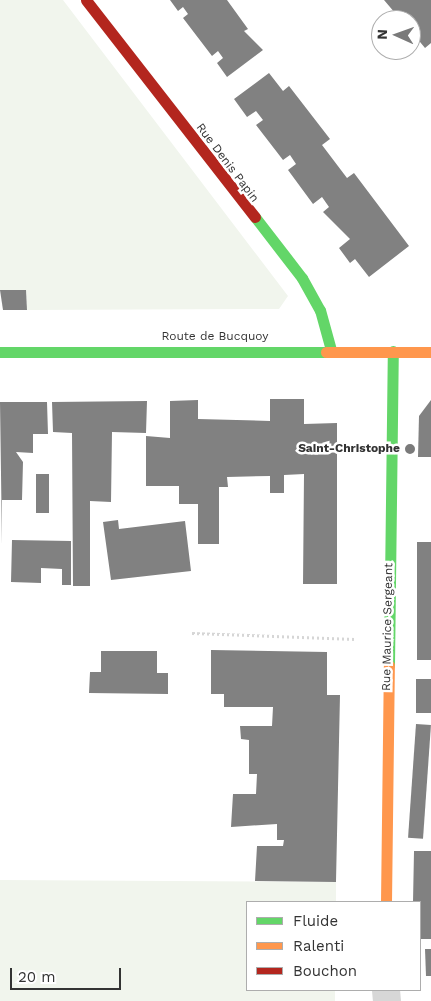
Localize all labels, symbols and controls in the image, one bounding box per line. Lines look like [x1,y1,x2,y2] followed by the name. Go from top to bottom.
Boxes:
[371,10,421,60] north arrow
[374,29,390,40] text: N
[193,121,261,205] street label: Rue Denis Papin
[161,330,269,344] street label: Route de Bucquoy
[298,442,400,456] place label: Saint-Christophe
[404,443,416,455] marker: Saint-Christophe
[380,563,396,691] street label: Rue Maurice Sergeant
[246,901,421,991] legend
[293,912,338,930] text: Fluide
[293,937,344,955] text: Ralenti
[12,958,124,990] scale bar
[293,962,357,980] text: Bouchon
[18,968,56,986] text: 20 m

